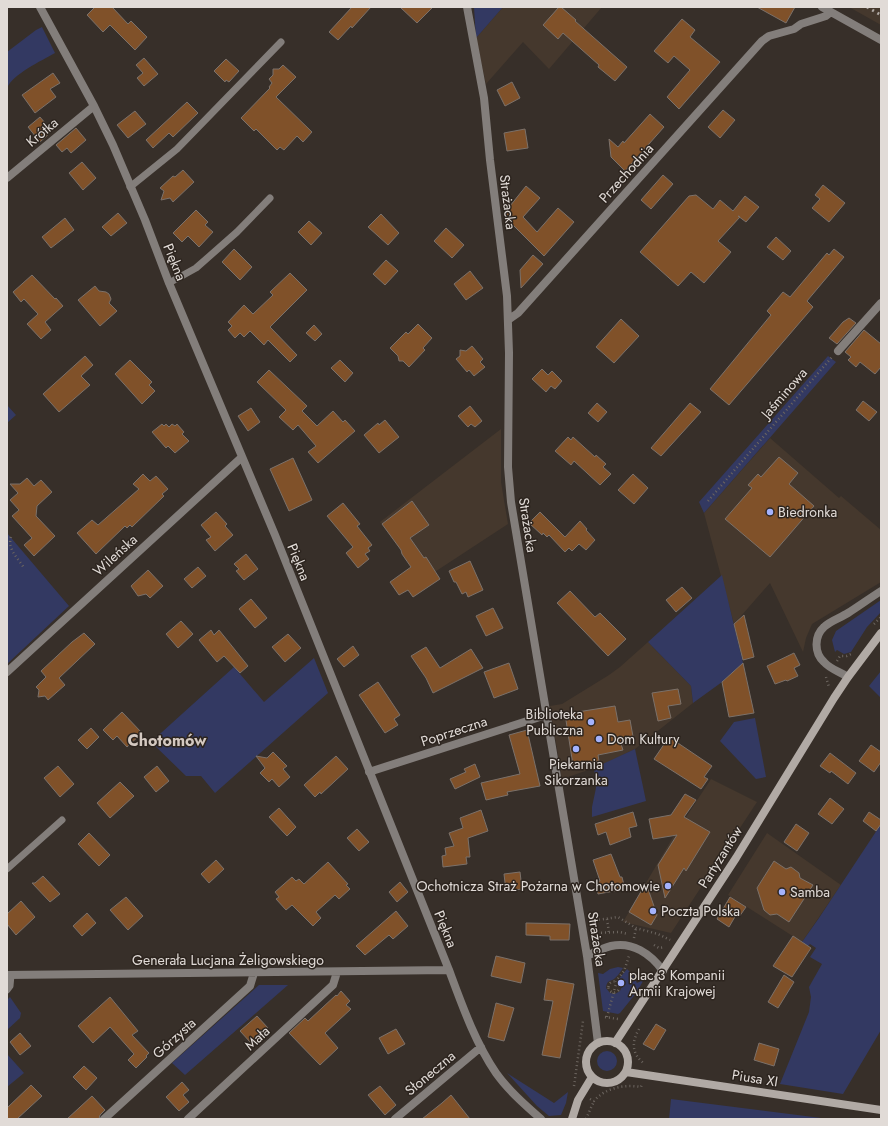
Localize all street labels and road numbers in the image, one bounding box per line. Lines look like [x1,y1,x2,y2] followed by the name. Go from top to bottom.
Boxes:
[22,113,62,151] street label: Krótka
[594,139,658,207] street label: Przechodnia
[495,173,521,231] street label: Strażacka
[158,240,192,284] street label: Piękna
[755,363,812,424] street label: Jaśminowa
[514,496,542,554] street label: Strażacka
[88,530,142,580] street label: Wileńska
[282,540,316,584] street label: Piękna
[418,711,490,751] street label: Poprzeczna
[693,822,747,892] street label: Partyzantów
[429,907,463,951] street label: Piękna
[583,910,611,968] street label: Strażacka
[132,950,324,970] street label: Generała Lucjana Żeligowskiego
[148,1013,200,1063] street label: Górzysta
[240,1021,274,1055] street label: Mała
[400,1046,460,1100] street label: Słoneczna
[730,1064,780,1092] street label: Piusa XI

